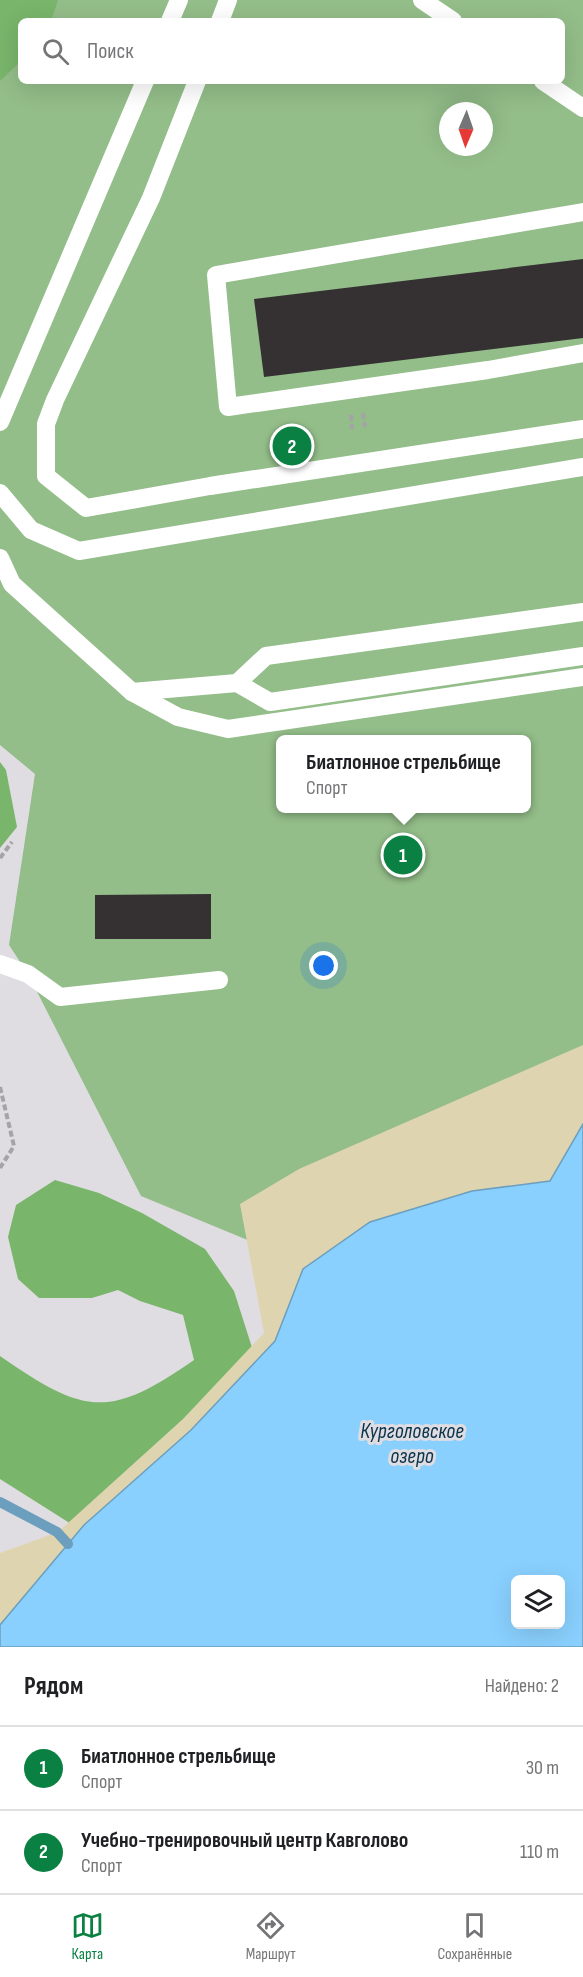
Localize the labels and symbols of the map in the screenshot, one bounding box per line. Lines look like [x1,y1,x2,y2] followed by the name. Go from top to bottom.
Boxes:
[439,102,493,156] north arrow
[272,424,312,468] pin: 2
[384,832,422,878] pin: 1
[309,951,338,980] your location
[360,1418,464,1470] water label: Курголовское озеро

